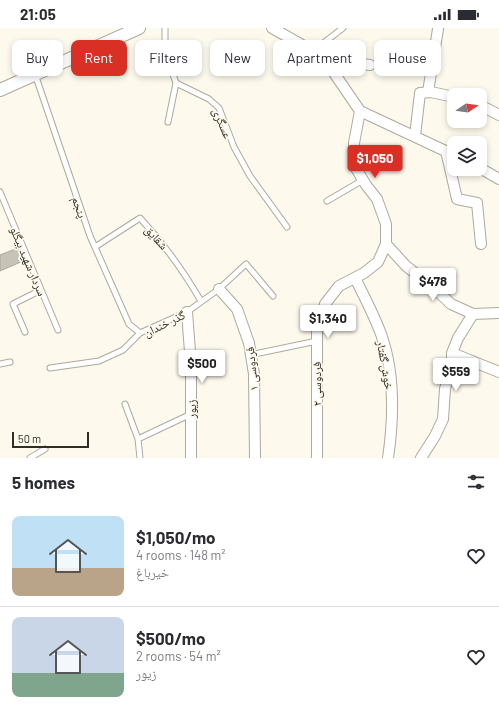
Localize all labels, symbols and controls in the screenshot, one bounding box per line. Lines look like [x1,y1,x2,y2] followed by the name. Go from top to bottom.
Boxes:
[20,5,56,23] text: 21:05
[12,40,63,76] chip: Buy
[71,40,127,76] chip: Rent
[135,40,202,76] chip: Filters
[210,40,265,76] chip: New
[273,40,366,76] chip: Apartment
[374,40,441,76] chip: House
[447,88,487,128] north arrow
[447,88,487,176] map controls
[209,106,236,141] street label: عسگری
[447,136,487,176] button: layers
[342,145,408,179] pin: $1,050
[357,150,393,166] text: $1,050
[68,194,90,221] street label: پنجم
[142,222,171,253] street label: شقایق
[7,224,50,298] street label: سردار شهید بیگلو
[409,268,457,302] pin: $478
[419,273,447,289] text: $478
[295,305,361,339] pin: $1,340
[141,307,187,340] street label: گذر خندان
[309,310,347,326] text: $1,340
[374,338,397,391] street label: خوش گفتار
[242,346,261,392] street label: فردوسی ۱
[178,350,226,384] pin: $500
[187,355,217,371] text: $500
[432,358,480,392] pin: $559
[309,362,324,406] street label: فردوسی ۲
[442,363,470,379] text: $559
[184,399,199,420] street label: زیور
[12,430,89,449] scale bar
[18,432,41,445] text: 50 m
[465,471,487,493] icon: filters
[12,472,75,492] text: 5 homes
[136,527,216,547] text: $1,050/mo
[44,532,92,580] icon: home
[465,545,487,567] icon: heart
[136,547,226,563] text: 4 rooms · 148 m²
[136,564,169,580] text: خیرباغ
[136,628,205,648] text: $500/mo
[44,633,92,681] icon: home
[465,646,487,668] icon: heart
[136,648,221,664] text: 2 rooms · 54 m²
[136,665,157,681] text: زیور

